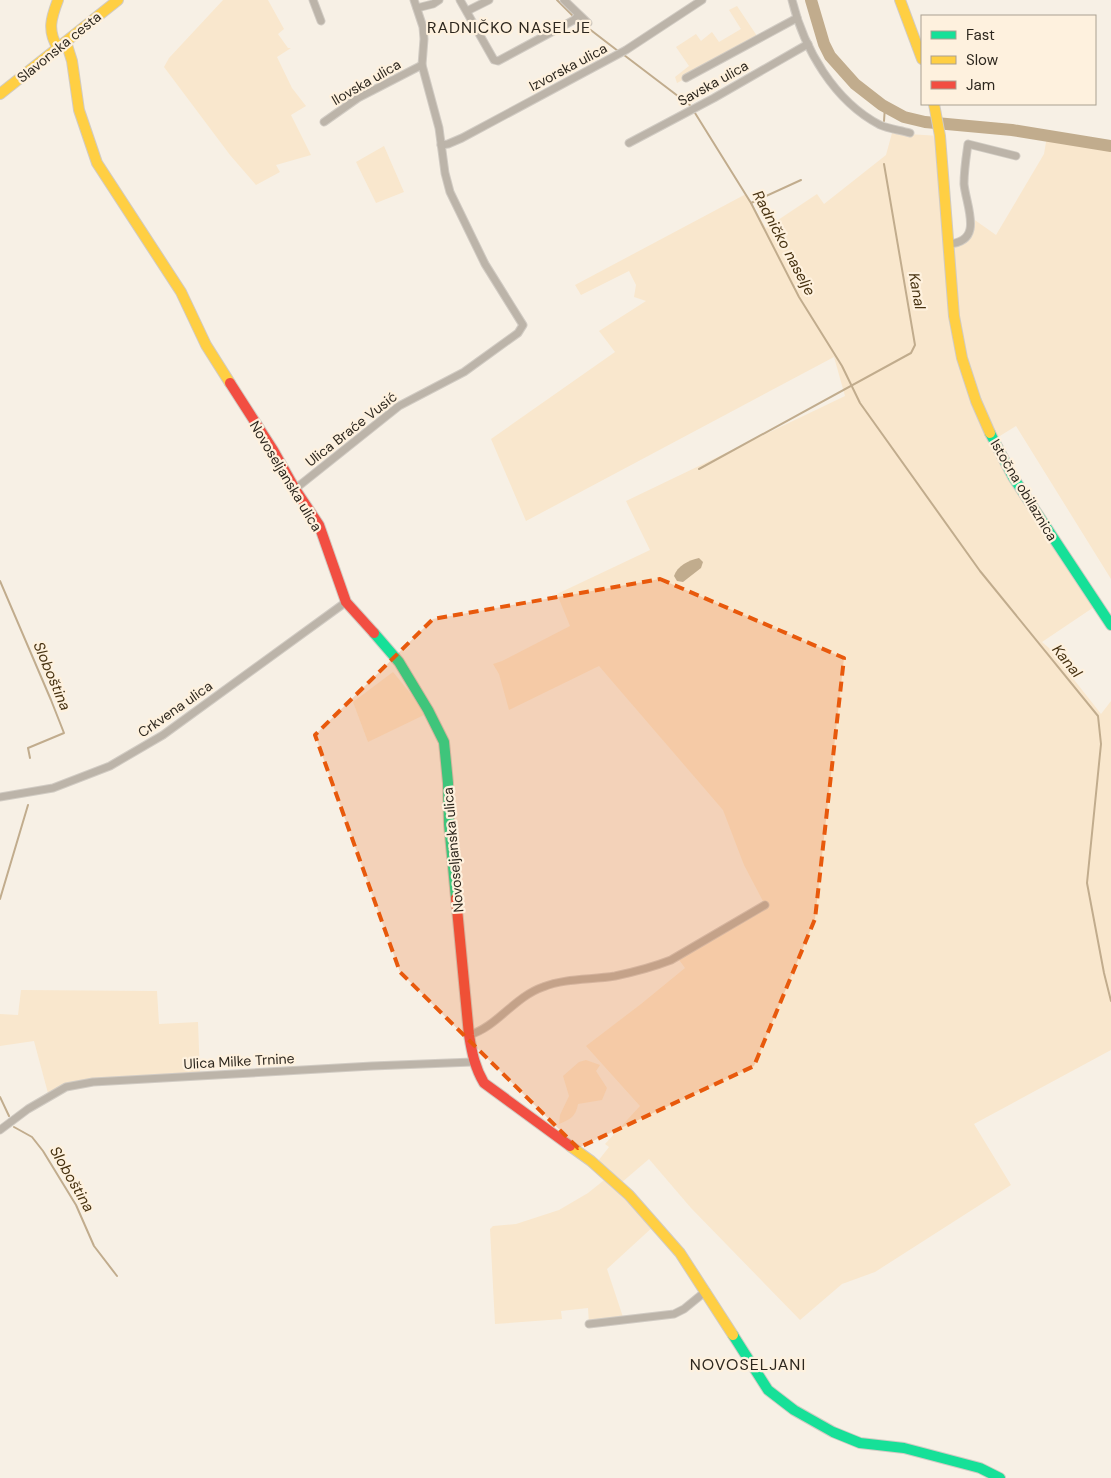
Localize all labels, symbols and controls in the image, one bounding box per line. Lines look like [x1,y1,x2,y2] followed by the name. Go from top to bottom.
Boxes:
[13,8,105,86] street label: Slavonska cesta
[921,15,1096,105] legend
[427,17,591,38] district label: RADNIČKO NASELJE
[966,25,995,45] text: Fast
[526,39,610,95] street label: Izvorska ulica
[966,50,999,70] text: Slow
[328,55,404,109] street label: Ilovska ulica
[675,56,751,110] street label: Savska ulica
[966,75,995,95] text: Jam
[748,187,820,299] water label: Radničko naselje
[904,271,930,312] water label: Kanal
[302,388,400,470] street label: Ulica Braće Vusić
[246,418,326,534] street label: Novoseljanska ulica
[987,436,1061,544] street label: Istočna obilaznica
[29,639,75,713] water label: Sloboština
[1048,640,1087,682] water label: Kanal
[134,677,216,741] street label: Crkvena ulica
[439,787,467,913] street label: Novoseljanska ulica
[183,1049,295,1073] street label: Ulica Milke Trnine
[45,1142,99,1216] water label: Sloboština
[690,1354,806,1375] district label: NOVOSELJANI

